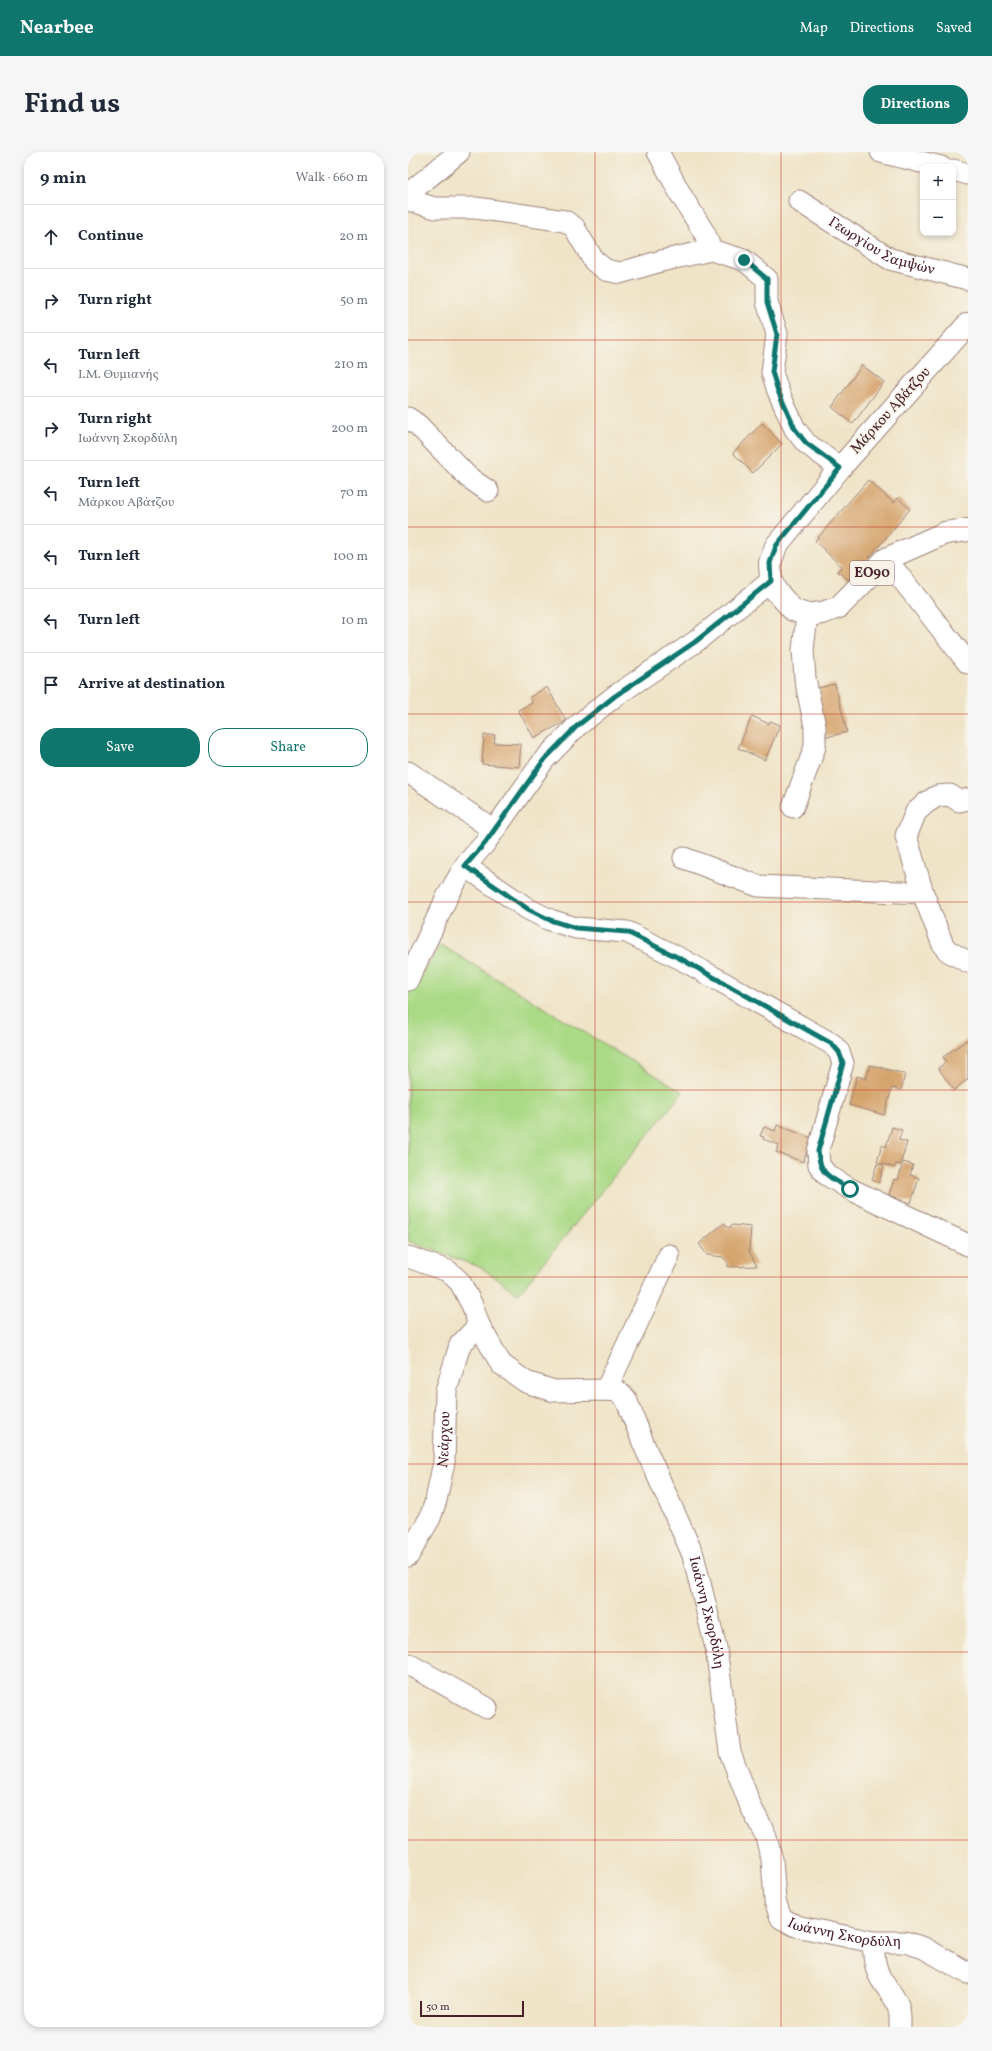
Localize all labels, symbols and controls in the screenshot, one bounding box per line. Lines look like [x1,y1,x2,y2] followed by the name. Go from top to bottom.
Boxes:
[20,15,94,41] text: Nearbee
[800,19,828,38] text: Map
[850,19,914,38] text: Directions
[936,19,972,38] text: Saved
[24,85,120,124] text: Find us
[863,85,968,124] button: Directions
[920,164,956,236] map controls
[920,164,956,200] button: +
[40,167,86,190] text: 9 min
[296,169,368,187] text: Walk · 660 m
[920,200,956,236] button: −
[824,212,937,281] street label: Γεωργίου Σαμψών
[40,226,62,248] icon: ahead
[78,226,143,247] text: Continue
[339,228,368,246] text: 20 m
[735,251,753,269] route end
[40,290,62,312] icon: right
[78,290,152,311] text: Turn right
[340,292,368,310] text: 50 m
[78,345,140,366] text: Turn left
[40,354,62,376] icon: left
[334,356,368,374] text: 210 m
[846,363,936,459] street label: Μάρκου Αβάτζου
[78,366,159,384] text: Ι.Μ. Θυμιανής
[78,409,152,430] text: Turn right
[40,418,62,440] icon: right
[331,420,368,438] text: 200 m
[78,430,178,448] text: Ιωάννη Σκορδύλη
[78,473,140,494] text: Turn left
[40,482,62,504] icon: left
[340,484,368,502] text: 70 m
[78,494,174,512] text: Μάρκου Αβάτζου
[40,546,62,568] icon: left
[78,546,140,567] text: Turn left
[333,548,368,566] text: 100 m
[850,561,894,585] road number: ΕΟ90
[40,610,62,632] icon: left
[78,610,140,631] text: Turn left
[341,612,368,630] text: 10 m
[40,674,62,696] icon: arrive
[78,674,225,695] text: Arrive at destination
[40,728,200,767] button: Save
[208,728,368,767] button: Share
[841,1180,859,1198] route start
[433,1411,456,1470] street label: Νεάρχου
[683,1554,729,1670] street label: Ιωάννη Σκορδύλη
[784,1913,901,1953] street label: Ιωάννη Σκορδύλη
[420,1999,524,2018] scale bar
[426,2000,450,2015] text: 50 m

